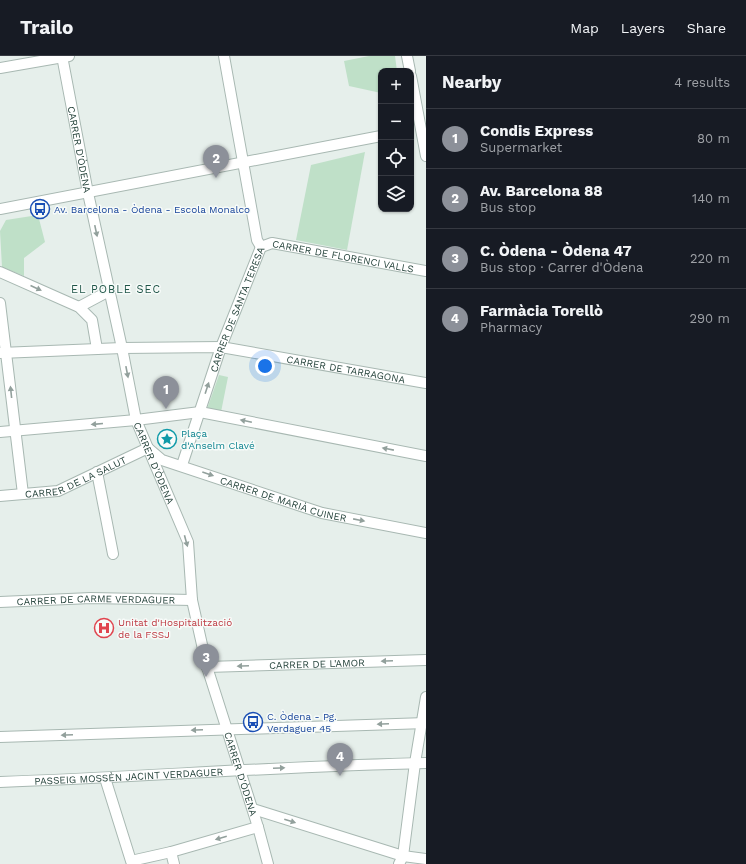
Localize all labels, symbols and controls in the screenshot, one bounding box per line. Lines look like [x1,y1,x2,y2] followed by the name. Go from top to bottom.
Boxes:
[20,16,73,39] text: Trailo
[570,20,599,36] text: Map
[621,20,665,36] text: Layers
[687,20,726,36] text: Share
[378,68,414,212] map controls
[378,68,414,104] button: +
[442,72,501,92] text: Nearby
[674,75,730,90] text: 4 results
[378,104,414,140] button: −
[66,105,93,194] street label: CARRER D'ÒDENA
[480,122,593,140] text: Condis Express
[452,131,458,146] text: 1
[697,131,730,146] text: 80 m
[378,140,414,176] button: locate
[480,140,562,155] text: Supermarket
[203,145,229,178] pin: 2
[378,176,414,212] button: layers
[480,182,603,200] text: Av. Barcelona 88
[451,191,459,206] text: 2
[692,191,730,206] text: 140 m
[29,198,51,220] bus stop icon: Av. Barcelona - Òdena - Escola Monalco
[480,200,536,215] text: Bus stop
[54,204,250,215] place label: Av. Barcelona - Òdena - Escola Monalco
[93,225,99,237] one-way arrow
[271,238,415,275] street label: CARRER DE FLORENCI VALLS
[480,242,632,260] text: C. Òdena - Òdena 47
[208,245,267,374] street label: CARRER DE SANTA TERESA
[451,251,459,266] text: 3
[690,251,730,266] text: 220 m
[480,260,643,275] text: Bus stop · Carrer d'Òdena
[71,283,161,296] district label: EL POBLE SEC
[30,285,41,291] one-way arrow
[480,302,603,320] text: Farmàcia Torellò
[451,311,459,326] text: 4
[689,311,730,326] text: 290 m
[480,320,542,335] text: Pharmacy
[286,354,406,385] street label: CARRER DE TARRAGONA
[255,356,275,376] your location
[124,366,130,378] one-way arrow
[153,376,179,409] pin: 1
[205,382,211,394] one-way arrow
[7,386,14,398] one-way arrow
[240,418,253,424] one-way arrow
[91,420,103,427] one-way arrow
[131,420,176,506] street label: CARRER D'ÒDENA
[156,428,178,450] place icon: Plaça d'Anselm Clavé
[181,428,255,451] place label: Plaça d'Anselm Clavé
[382,446,394,452] one-way arrow
[25,454,128,500] street label: CARRER DE LA SALUT
[203,472,215,478] one-way arrow
[219,475,348,524] street label: CARRER DE MARIÀ CUINER
[353,517,366,523] one-way arrow
[183,535,189,547] one-way arrow
[16,593,176,607] street label: CARRER DE CARME VERDAGUER
[93,617,115,639] hospital icon: Unitat d'Hospitalització de la FSSJ
[118,617,232,640] place label: Unitat d'Hospitalització de la FSSJ
[193,644,219,677] pin: 3
[269,657,365,671] street label: CARRER DE L'AMOR
[381,658,393,665] one-way arrow
[237,662,249,669] one-way arrow
[242,711,264,733] bus stop icon: C. Òdena - Pg. Verdaguer 45
[267,711,337,734] place label: C. Òdena - Pg. Verdaguer 45
[376,721,389,727] one-way arrow
[190,727,203,733] one-way arrow
[222,730,259,818] street label: CARRER D'ÒDENA
[61,731,73,738] one-way arrow
[327,743,353,776] pin: 4
[273,765,286,771] one-way arrow
[34,766,224,787] street label: PASSEIG MOSSÈN JACINT VERDAGUER
[284,818,296,824] one-way arrow
[214,835,227,841] one-way arrow

